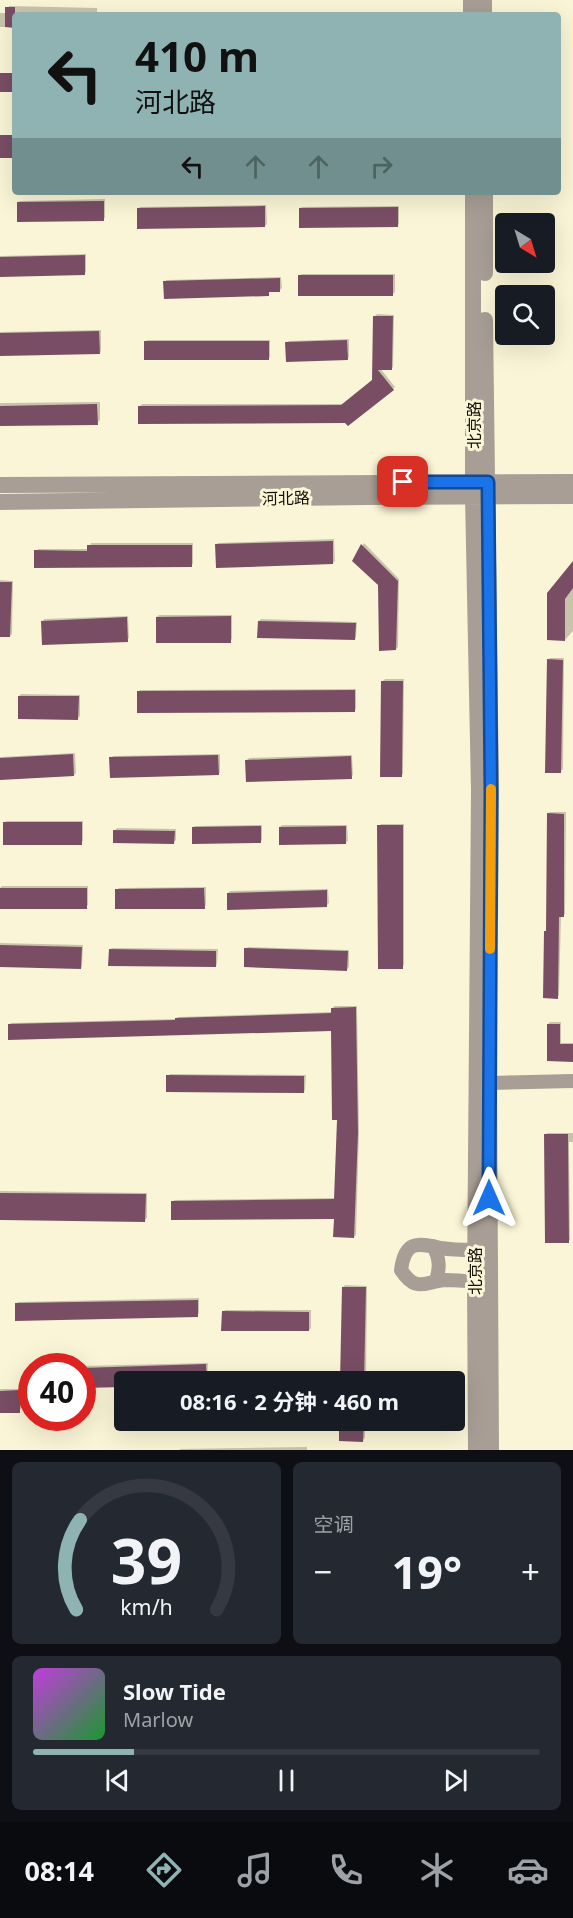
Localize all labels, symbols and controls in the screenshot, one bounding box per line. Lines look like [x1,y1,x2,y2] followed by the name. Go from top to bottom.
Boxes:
[135,27,259,84] text: 410 m
[36,36,114,114] icon: left
[135,83,216,120] text: 河北路
[176,150,209,183] icon: left
[239,150,272,183] icon: ahead
[302,150,335,183] icon: ahead
[365,150,398,183] icon: right
[495,213,555,273] north arrow
[495,213,555,345] map controls
[495,285,555,345] button: search
[463,401,485,449] street label: 北京路
[377,456,428,507] pin
[386,465,419,498] icon: arrive
[262,487,310,509] street label: 河北路
[457,1166,521,1230] position arrow
[464,1247,486,1295] street label: 北京路
[18,1353,96,1431] speed limit sign: 40
[180,1386,399,1416] text: 08:16 · 2 分钟 · 460 m
[314,1511,354,1538] text: 空调
[111,1517,182,1602] text: 39
[391,1541,462,1602] text: 19°
[314,1549,332,1594] text: −
[521,1549,540,1594] text: +
[120,1592,173,1621] text: km/h
[123,1676,226,1706] text: Slow Tide
[123,1706,193,1733] text: Marlow
[101,1764,134,1797] icon: previous
[270,1764,303,1797] icon: pause
[439,1764,472,1797] icon: next
[143,1849,185,1891] icon: directions
[234,1849,276,1891] icon: music
[325,1849,367,1891] icon: phone
[416,1849,458,1891] icon: climate
[507,1849,549,1891] icon: car
[24,1852,94,1889] text: 08:14

